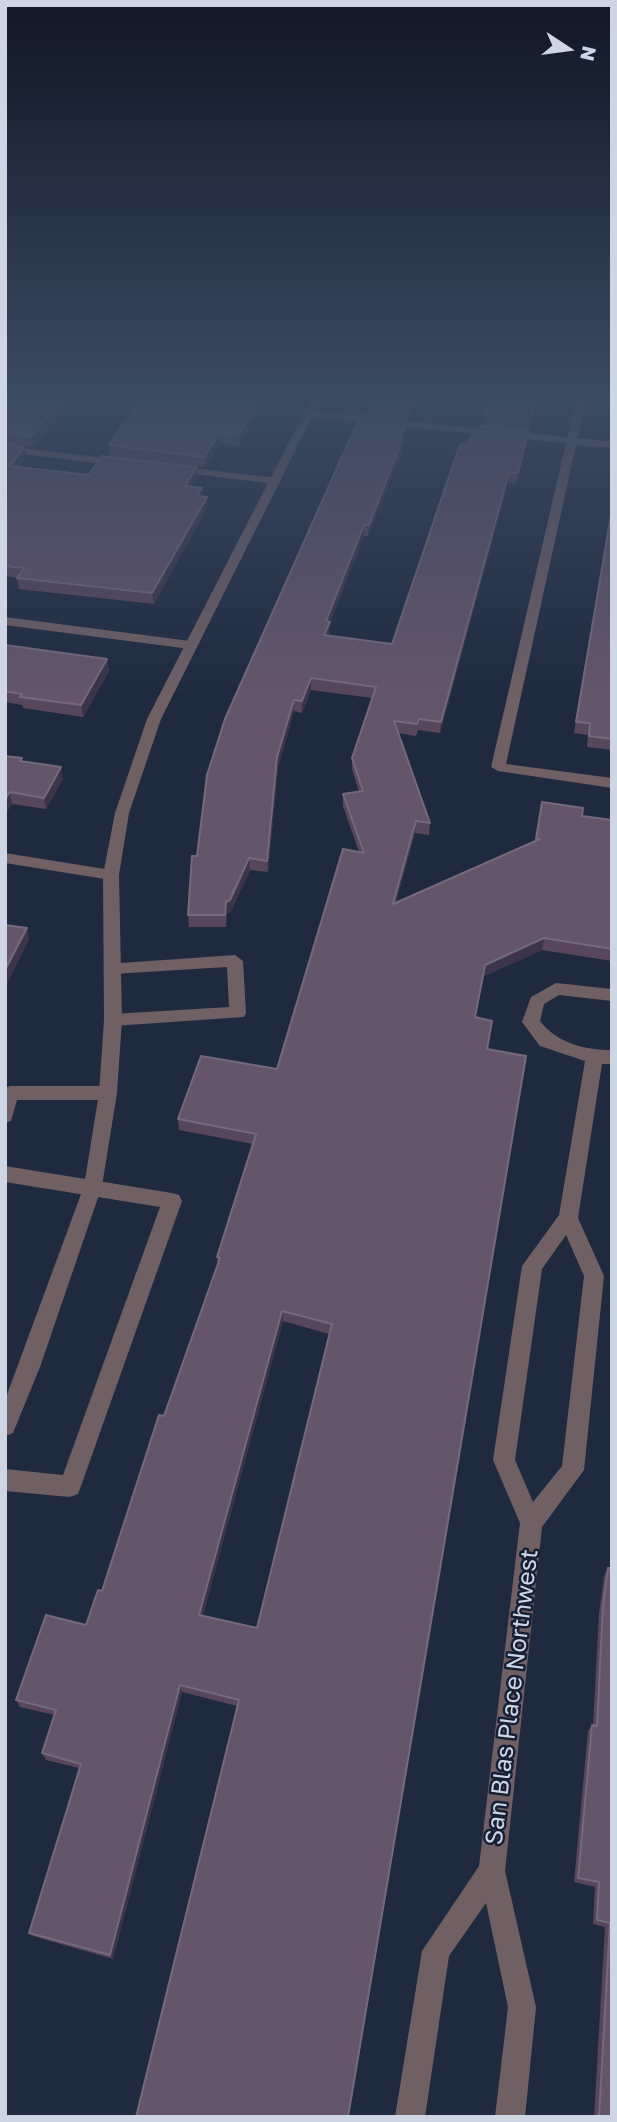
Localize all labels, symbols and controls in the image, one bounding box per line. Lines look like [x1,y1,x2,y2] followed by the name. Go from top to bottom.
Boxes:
[533,14,603,84] north arrow
[576,44,602,63] text: N
[480,1547,544,1847] street label: San Blas Place Northwest

